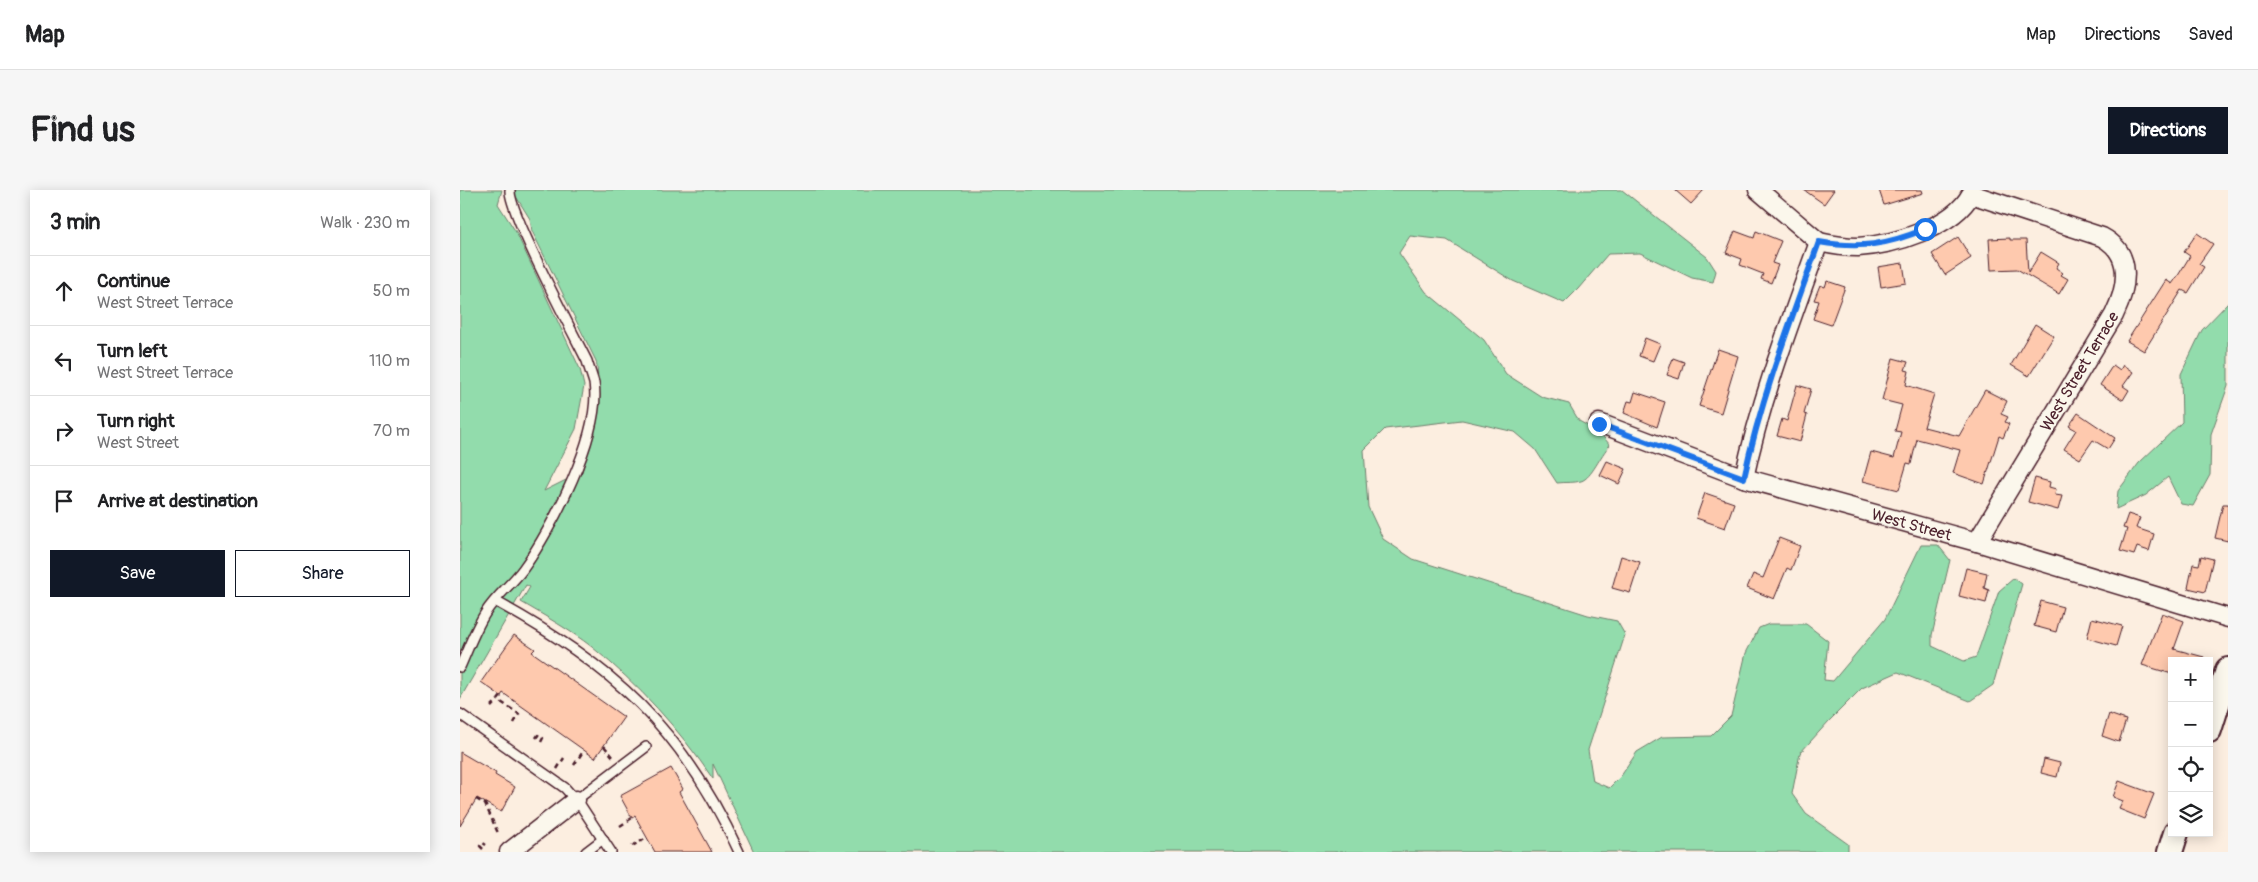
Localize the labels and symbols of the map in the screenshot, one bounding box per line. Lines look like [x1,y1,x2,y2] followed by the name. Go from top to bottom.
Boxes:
[1914,218,1937,241] route start
[2036,308,2124,435] street label: West Street Terrace
[1588,413,1611,436] route end
[1869,505,1954,546] street label: West Street

